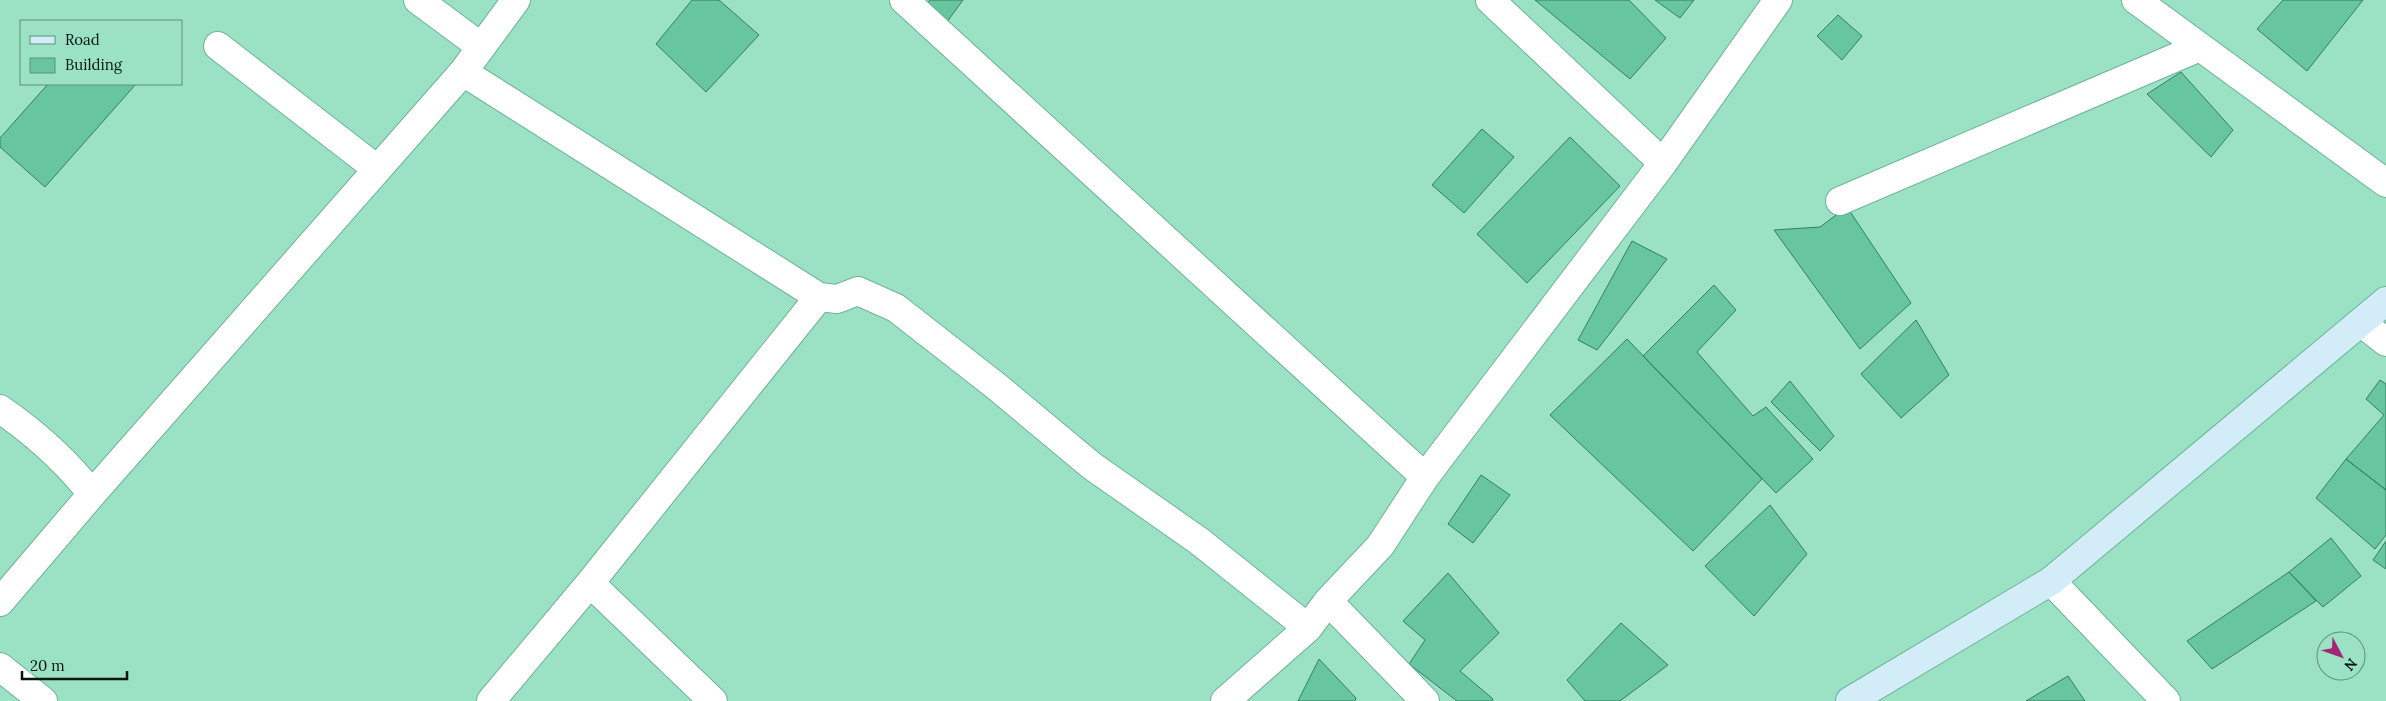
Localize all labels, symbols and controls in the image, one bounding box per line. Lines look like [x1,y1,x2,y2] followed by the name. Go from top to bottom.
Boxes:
[20,20,182,85] legend
[65,30,100,49] text: Road
[65,55,123,74] text: Building
[2316,631,2366,681] north arrow
[22,648,128,680] scale bar
[2340,655,2361,675] text: N
[30,656,65,675] text: 20 m

